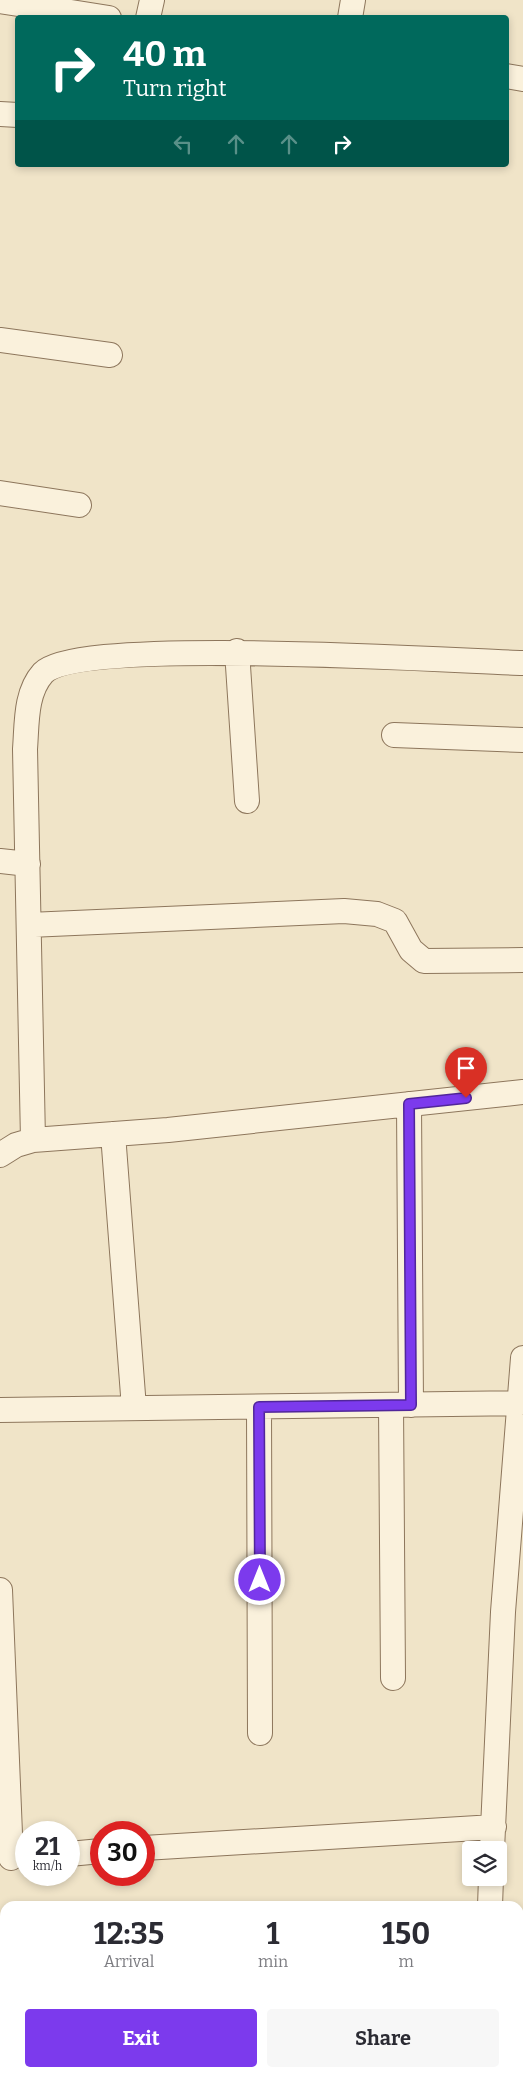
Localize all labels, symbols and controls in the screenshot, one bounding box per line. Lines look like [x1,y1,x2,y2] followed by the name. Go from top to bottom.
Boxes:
[123,33,206,75] text: 40 m
[40,35,105,100] icon: right
[123,75,226,102] text: Turn right
[169,130,197,158] icon: left
[222,130,250,158] icon: ahead
[275,130,303,158] icon: ahead
[328,130,356,158] icon: right
[445,1047,487,1098] pin
[452,1054,480,1082] icon: arrive
[233,1553,285,1605] position arrow
[90,1821,155,1886] speed limit sign: 30
[35,1832,60,1862] text: 21
[462,1841,507,1886] map controls
[462,1841,507,1886] button: layers
[33,1859,62,1873] text: km/h
[94,1916,164,1952] text: 12:35
[267,1916,280,1952] text: 1
[382,1916,430,1952] text: 150
[104,1952,154,1971] text: Arrival
[258,1952,288,1971] text: min
[398,1952,414,1971] text: m
[25,2009,257,2067] button: Exit
[267,2009,499,2067] button: Share

